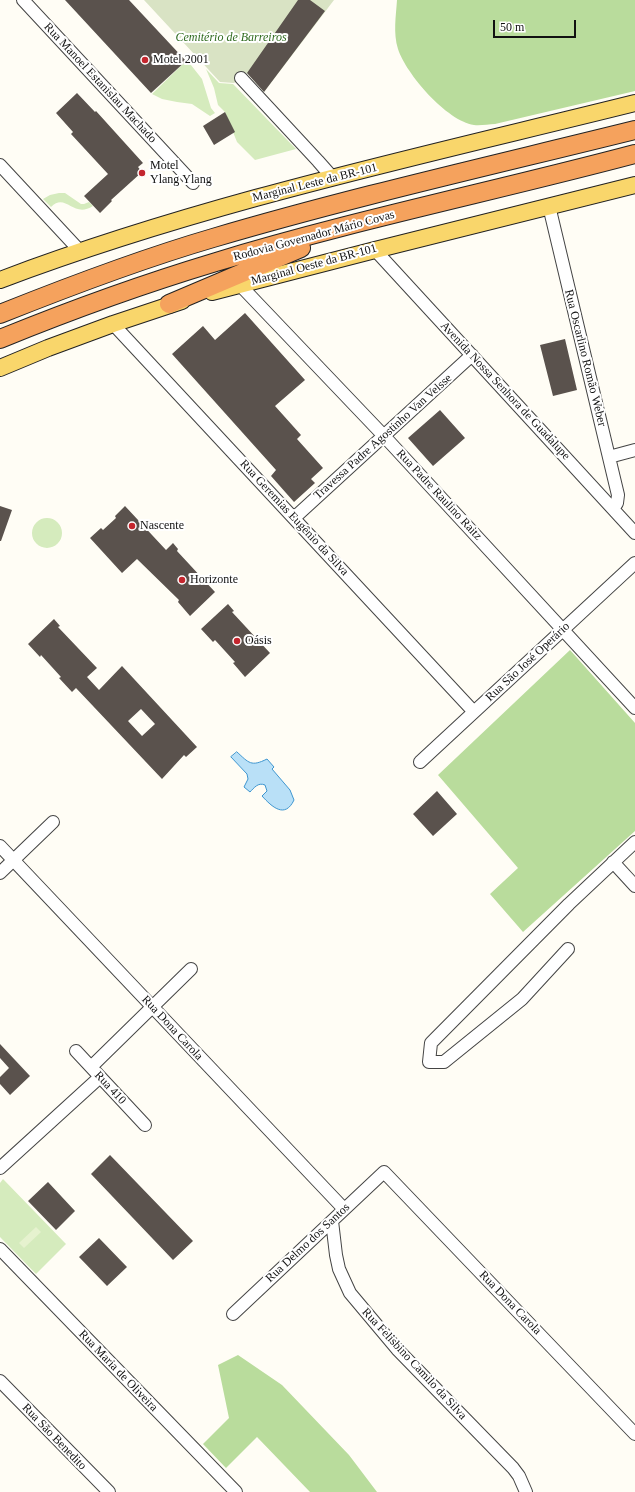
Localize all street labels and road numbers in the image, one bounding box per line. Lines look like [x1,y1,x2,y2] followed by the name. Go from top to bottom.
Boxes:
[41,20,159,146] street label: Rua Manoel Estanislau Machado
[251,161,379,205] street label: Marginal Leste da BR-101
[232,208,396,264] street label: Rodovia Governador Mário Covas
[250,241,378,289] street label: Marginal Oeste da BR-101
[561,288,609,428] street label: Rua Oscarlino Romão Weber
[437,319,573,463] street label: Avenida Nossa Senhora de Guadalupe
[311,371,455,503] street label: Travessa Padre Agostinho Van Velsse
[393,447,485,543] street label: Rua Padre Raulino Raitz
[236,457,352,579] street label: Rua Geremias Eugênio da Silva
[483,619,573,705] street label: Rua São José Operário
[138,993,206,1063] street label: Rua Dona Carola
[91,1068,129,1108] street label: Rua 410
[263,1200,353,1286] street label: Rua Delmo dos Santos
[476,1268,544,1338] street label: Rua Dona Carola
[358,1305,470,1423] street label: Rua Felisbino Camilo da Silva
[75,1327,161,1415] street label: Rua Maria de Oliveira
[19,1401,89,1473] street label: Rua São Benedito

